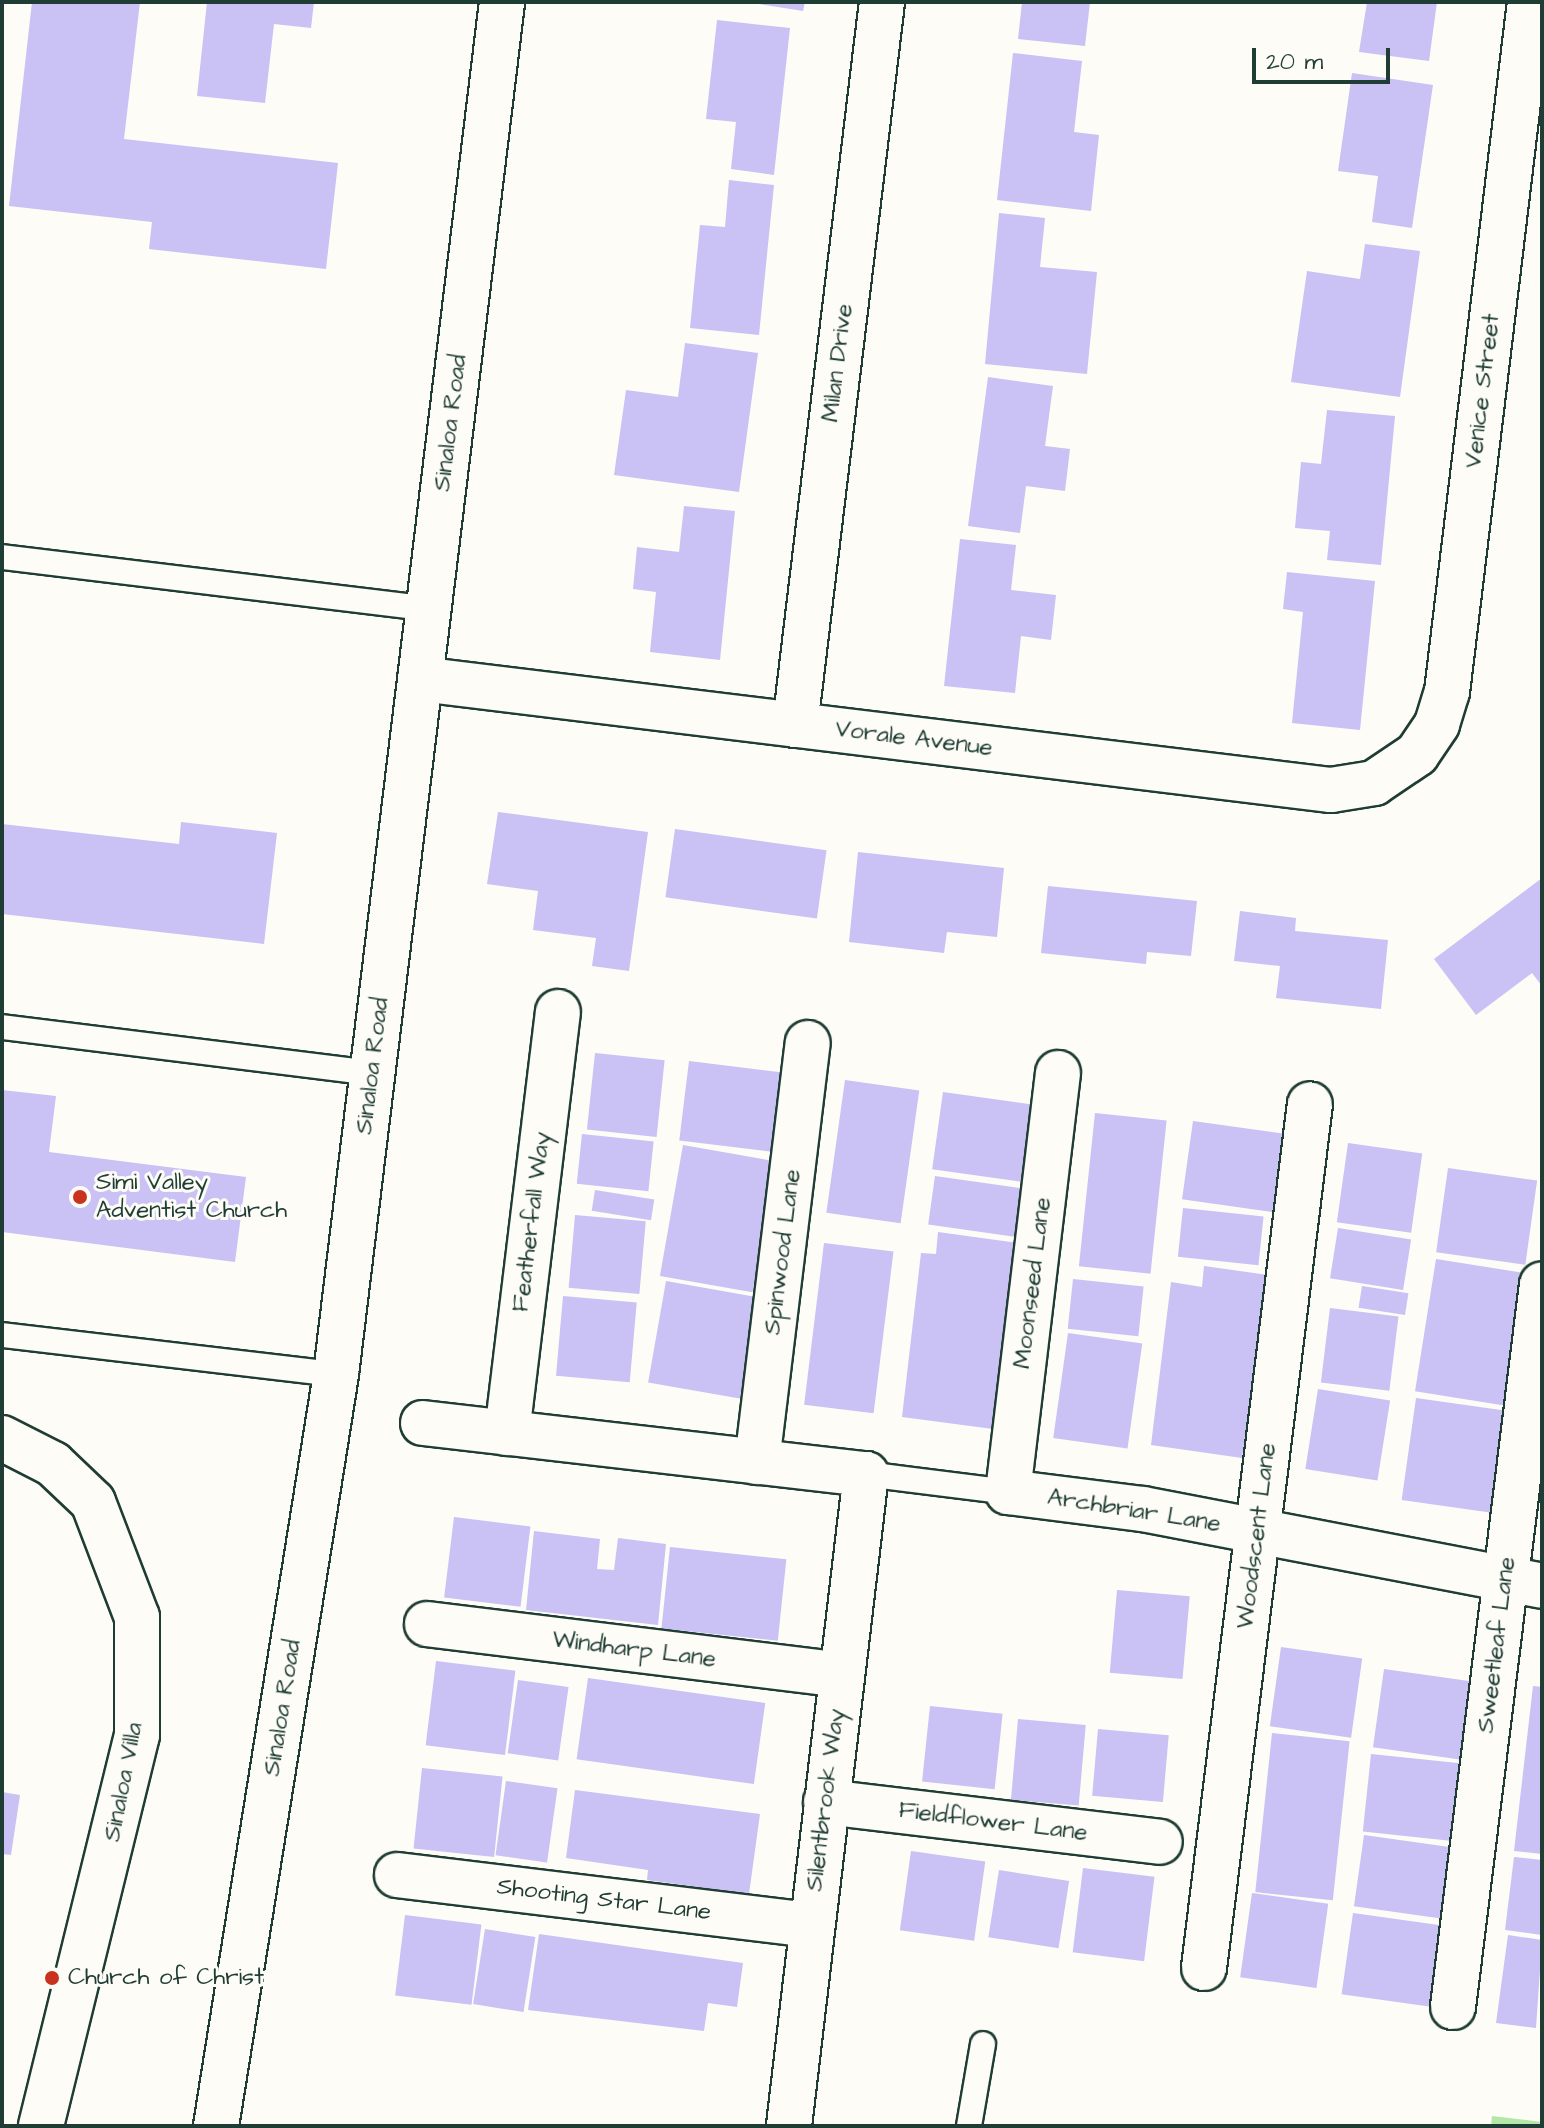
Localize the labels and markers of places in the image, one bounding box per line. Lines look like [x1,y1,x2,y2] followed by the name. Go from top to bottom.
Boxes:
[96,1169,287,1225] place label: Simi Valley Adventist Church
[71,1188,89,1206] marker: Simi Valley Adventist Church
[68,1964,264,1992] place label: Church of Christ
[43,1969,61,1987] marker: Church of Christ

